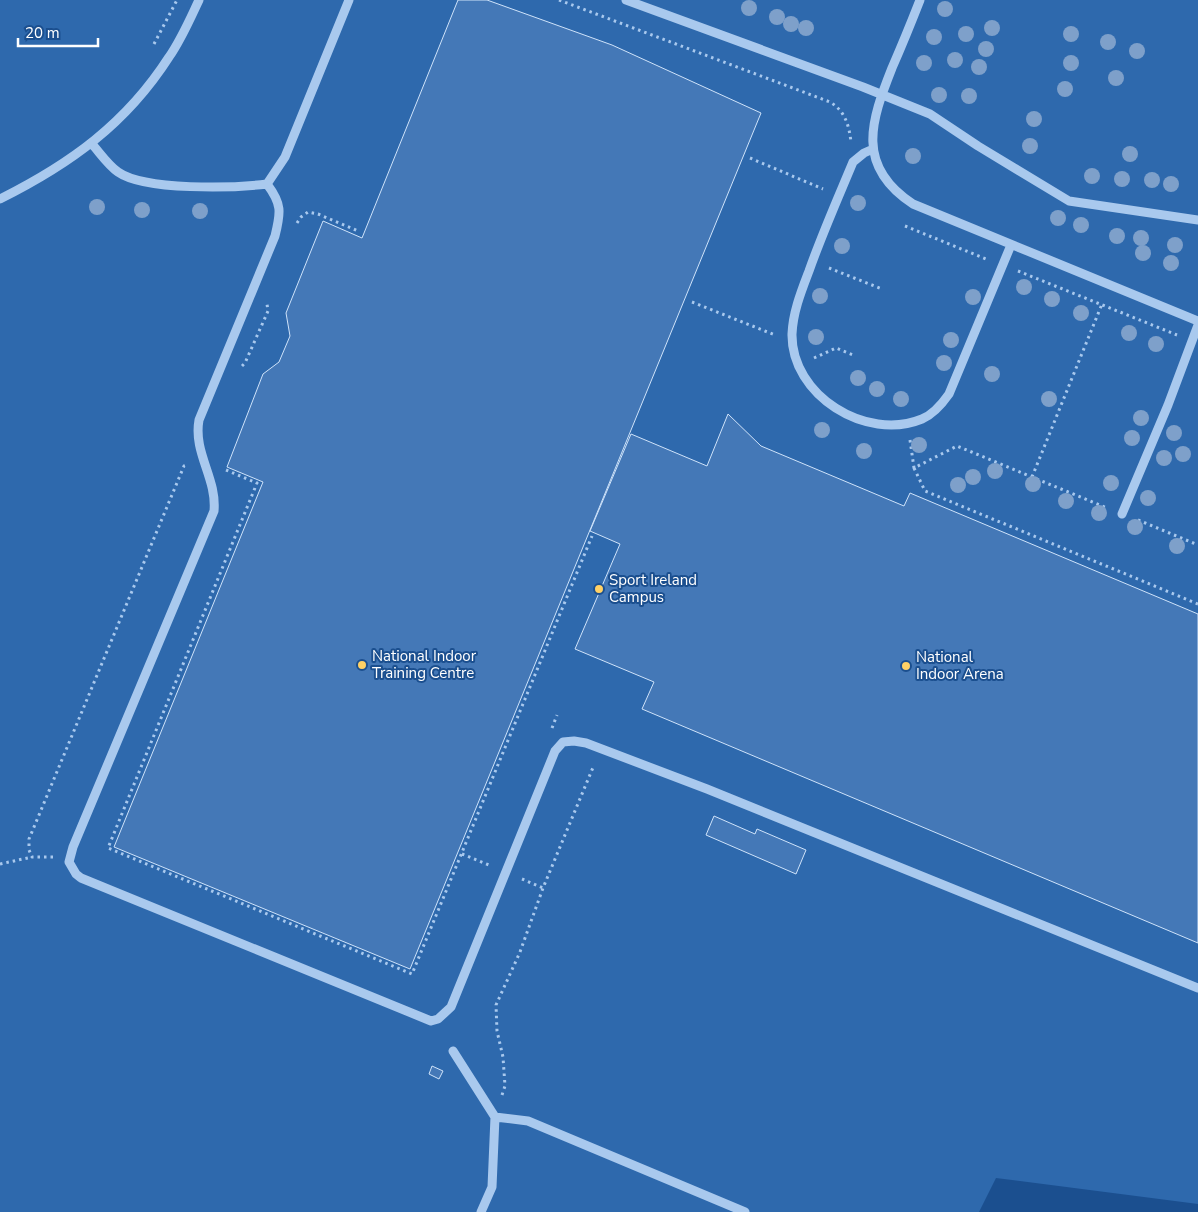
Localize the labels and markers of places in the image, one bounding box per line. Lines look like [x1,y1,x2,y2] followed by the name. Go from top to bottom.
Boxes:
[609,570,697,607] place label: Sport Ireland Campus
[593,583,605,595] marker: Sport Ireland Campus
[372,646,477,683] place label: National Indoor Training Centre
[916,647,1004,684] place label: National Indoor Arena
[356,659,368,671] marker: National Indoor Training Centre
[900,660,912,672] marker: National Indoor Arena

